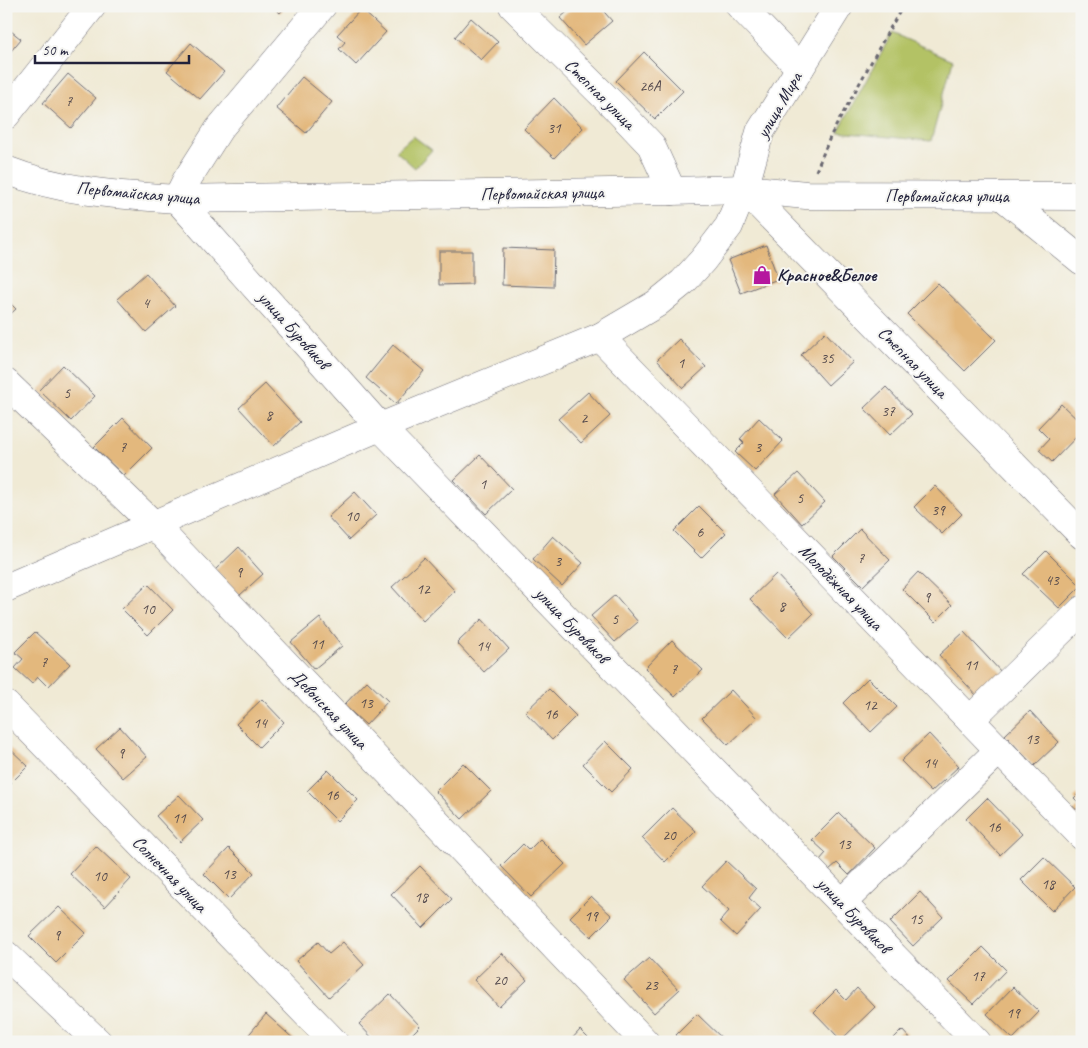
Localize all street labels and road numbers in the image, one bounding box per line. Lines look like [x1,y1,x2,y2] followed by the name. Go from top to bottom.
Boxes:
[560,54,641,135] street label: Степная улица
[751,67,808,143] street label: улица Мира
[76,177,202,209] street label: Первомайская улица
[480,181,606,205] street label: Первомайская улица
[885,185,1010,207] street label: Первомайская улица
[253,286,337,376] street label: улица Буровиков
[874,322,954,404] street label: Степная улица
[795,539,889,636] street label: Молодёжная улица
[530,582,616,670] street label: улица Буровиков
[285,665,373,754] street label: Девонская улица
[128,831,213,918] street label: Солнечная улица
[812,872,898,960] street label: улица Буровиков

